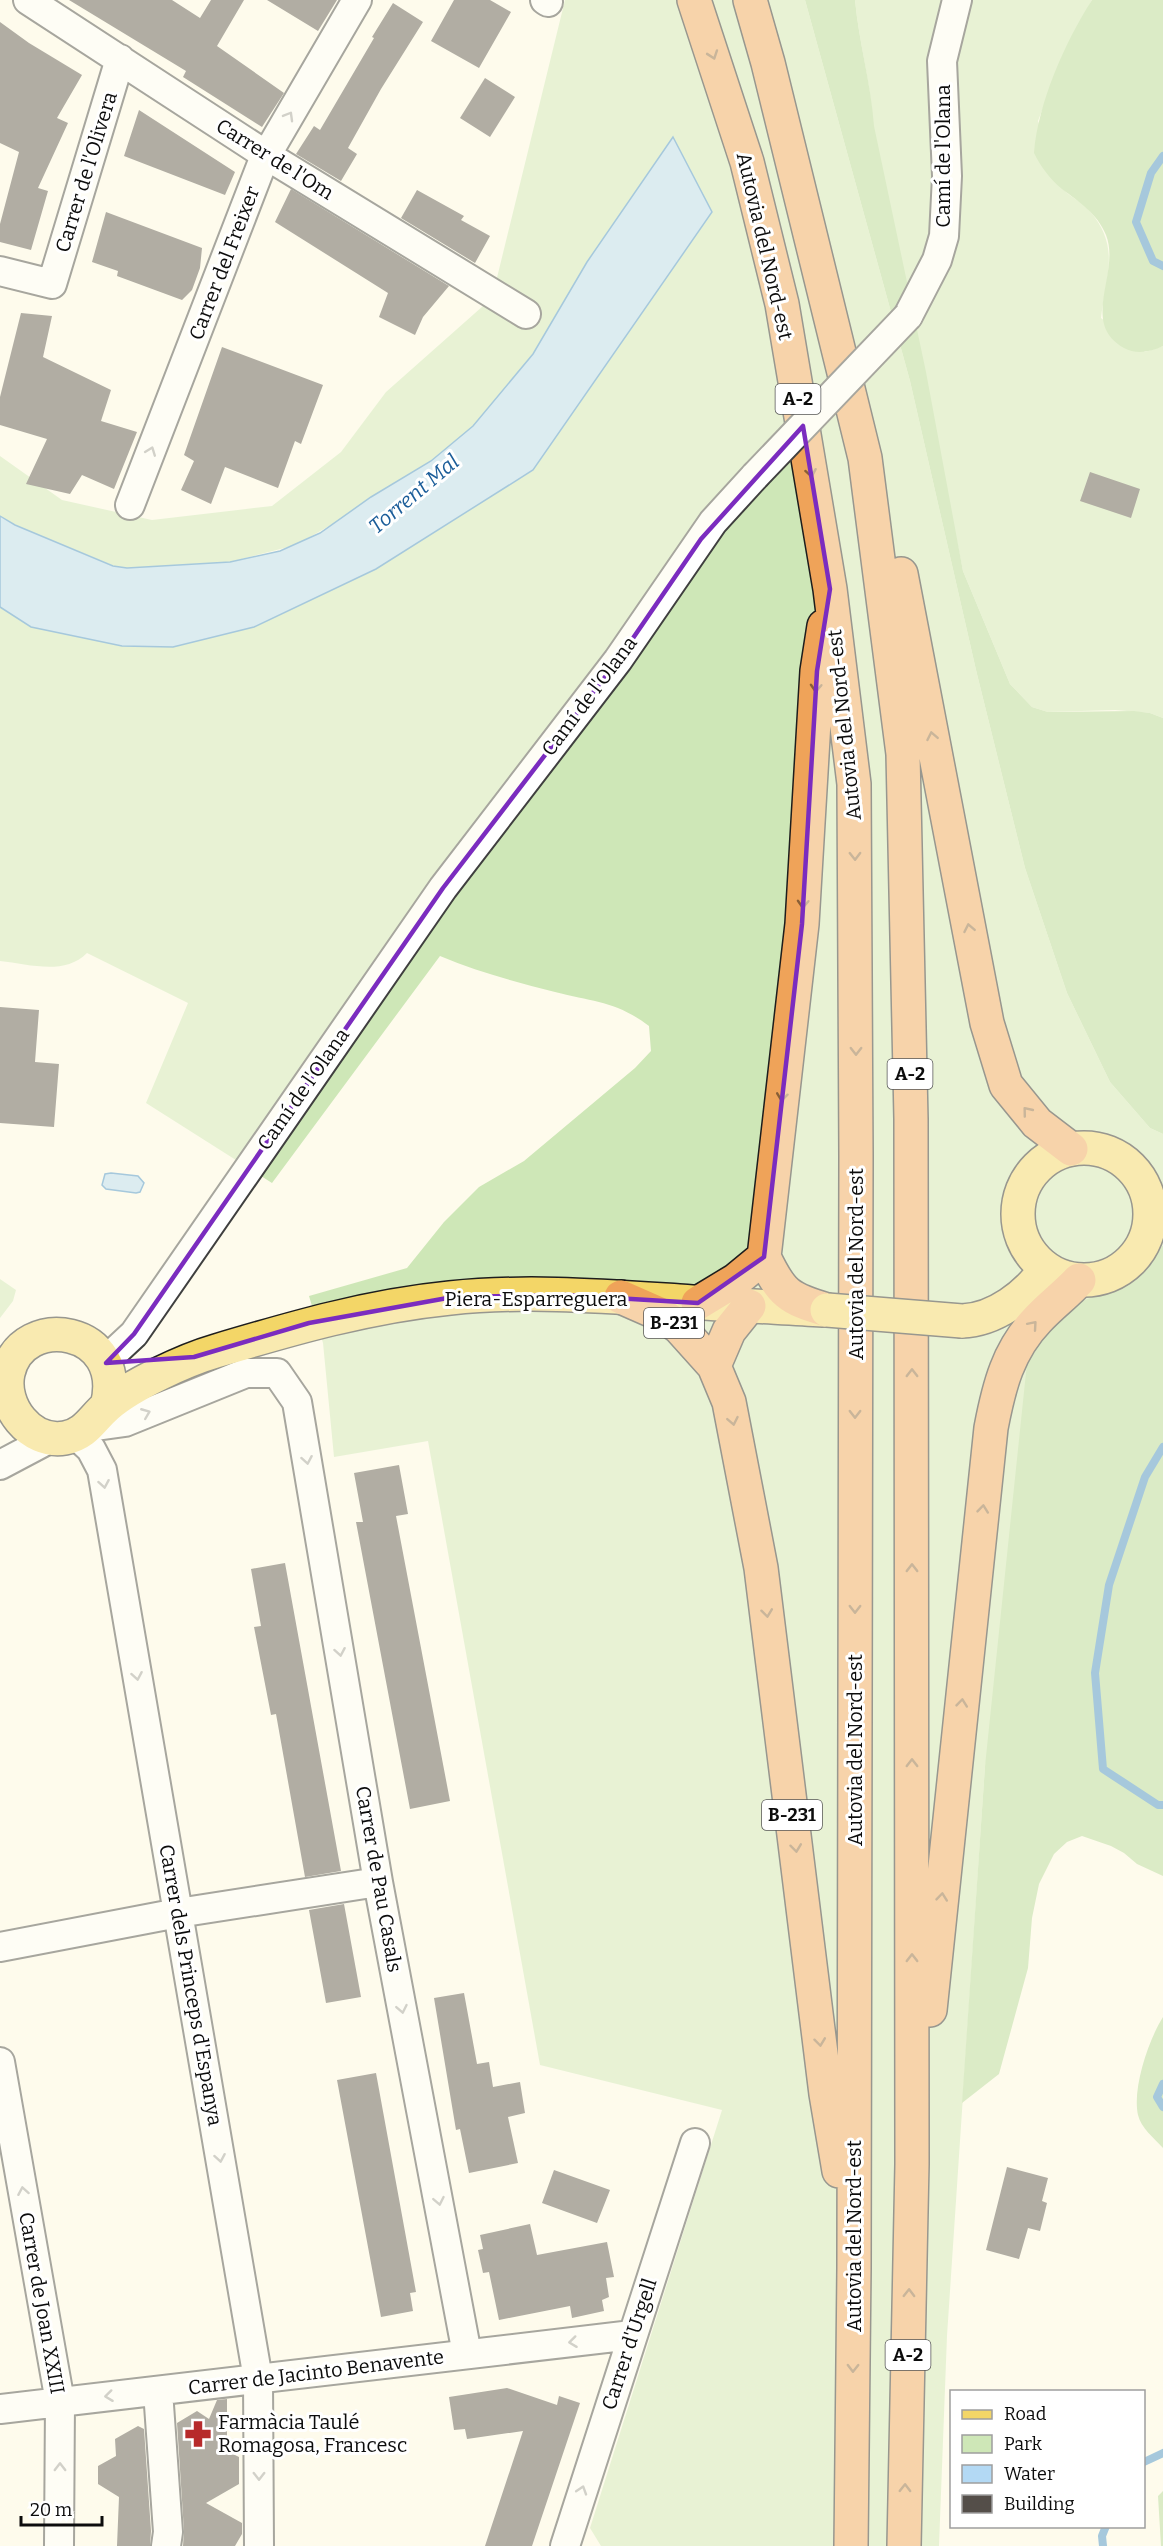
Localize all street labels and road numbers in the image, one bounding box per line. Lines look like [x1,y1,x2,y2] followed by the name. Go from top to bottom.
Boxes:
[931,84,955,228] street label: Camí de l'Olana
[50,89,122,255] street label: Carrer de l'Olivera
[212,113,338,205] street label: Carrer de l'Om
[732,150,798,342] street label: Autovia del Nord-est
[184,183,264,343] street label: Carrer del Freixer
[776,384,820,414] road number: A-2
[822,628,866,822] street label: Autovia del Nord-est
[536,631,642,761] street label: Camí de l'Olana
[252,1023,354,1155] street label: Camí de l'Olana
[888,1059,932,1089] road number: A-2
[844,1168,868,1360] street label: Autovia del Nord-est
[445,1287,628,1311] street label: Piera-Esparreguera
[644,1308,704,1338] road number: B-231
[843,1654,867,1846] street label: Autovia del Nord-est
[351,1784,407,1974] street label: Carrer de Pau Casals
[762,1800,822,1830] road number: B-231
[154,1842,228,2128] street label: Carrer dels Princeps d'Espanya
[842,2140,866,2332] street label: Autovia del Nord-est
[14,2210,70,2396] street label: Carrer de Joan XXIII
[596,2275,662,2413] street label: Carrer d'Urgell
[886,2340,930,2370] road number: A-2
[187,2344,445,2400] street label: Carrer de Jacinto Benavente

